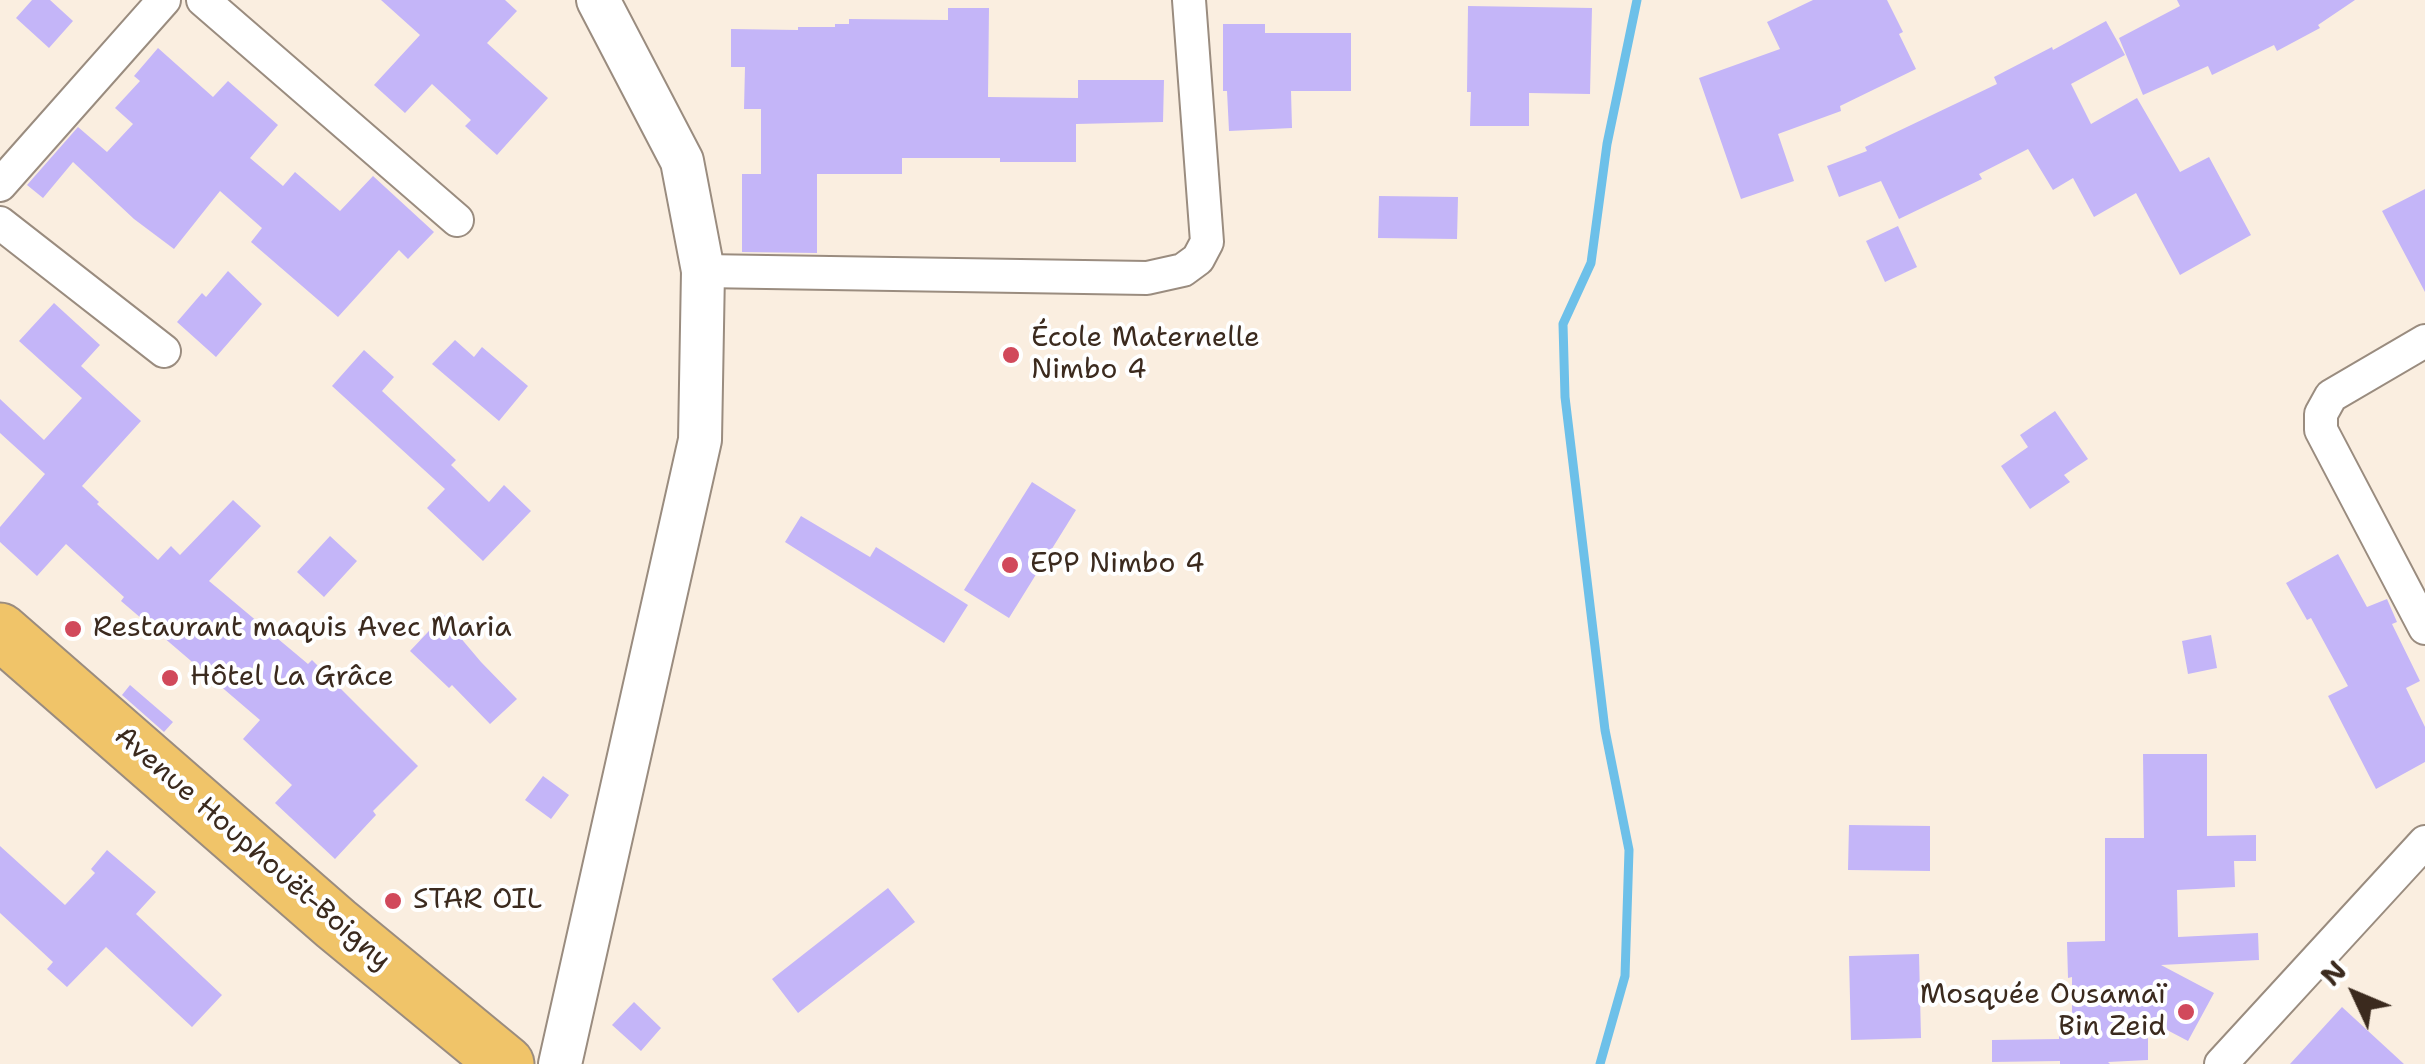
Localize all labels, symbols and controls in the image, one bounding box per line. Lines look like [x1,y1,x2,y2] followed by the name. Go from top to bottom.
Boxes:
[1031,322,1260,388] place label: École Maternelle Nimbo 4
[1000,344,1022,366] marker: École Maternelle Nimbo 4
[1030,548,1205,582] place label: EPP Nimbo 4
[999,554,1021,576] marker: EPP Nimbo 4
[93,612,512,646] place label: Restaurant maquis Avec Maria
[62,618,84,640] marker: Restaurant maquis Avec Maria
[190,661,394,695] place label: Hôtel La Grâce
[159,667,181,689] marker: Hôtel La Grâce
[107,720,397,978] street label: Avenue Houphouët-Boigny
[413,884,542,918] place label: STAR OIL
[382,890,404,912] marker: STAR OIL
[2305,944,2405,1044] north arrow
[2312,952,2355,994] text: N
[1920,979,2166,1045] place label: Mosquée Ousamaï Bin Zeid
[2175,1001,2197,1023] marker: Mosquée Ousamaï Bin Zeid

